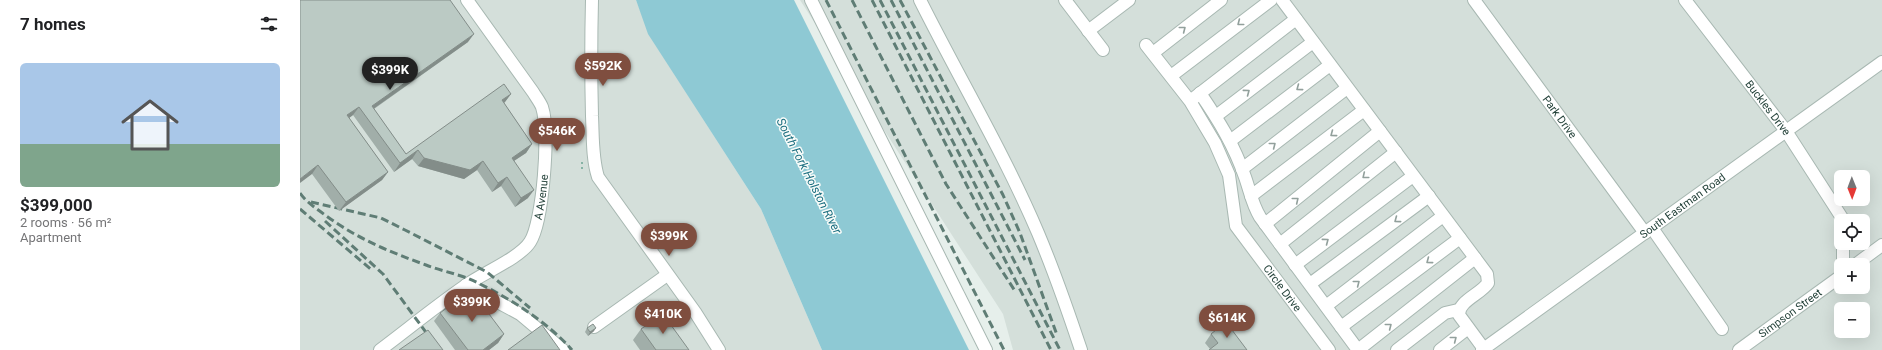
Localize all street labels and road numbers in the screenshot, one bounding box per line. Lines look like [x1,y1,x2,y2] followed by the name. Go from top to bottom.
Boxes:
[1742,78,1793,138] street label: Buckles Drive
[1539,93,1579,141] street label: Park Drive
[1637,171,1728,241] street label: South Eastman Road
[532,174,551,221] street label: A Avenue
[1260,262,1304,314] street label: Circle Drive
[1756,286,1825,341] street label: Simpson Street

